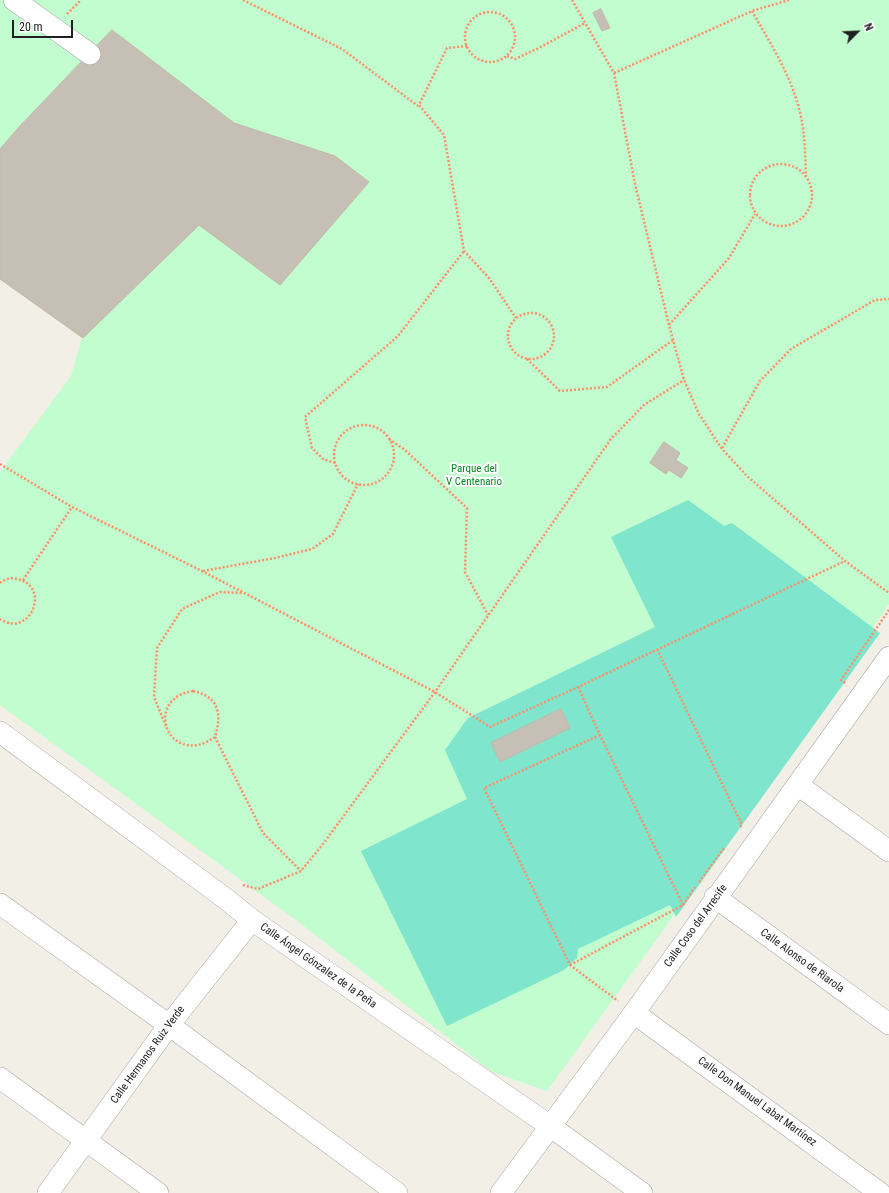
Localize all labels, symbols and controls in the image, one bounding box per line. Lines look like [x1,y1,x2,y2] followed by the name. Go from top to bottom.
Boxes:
[14,12,75,38] scale bar
[837,12,877,52] north arrow
[19,20,43,34] text: 20 m
[861,21,876,33] text: N
[446,462,502,488] park label: Parque del V Centenario
[662,882,730,970] street label: Calle Coso del Arrecife
[257,921,379,1011] street label: Calle Ángel Gónzalez de la Peña
[758,926,846,996] street label: Calle Alonso de Riarola
[108,1004,188,1106] street label: Calle Hermanos Ruiz Verde
[695,1054,819,1150] street label: Calle Don Manuel Labat Martínez

